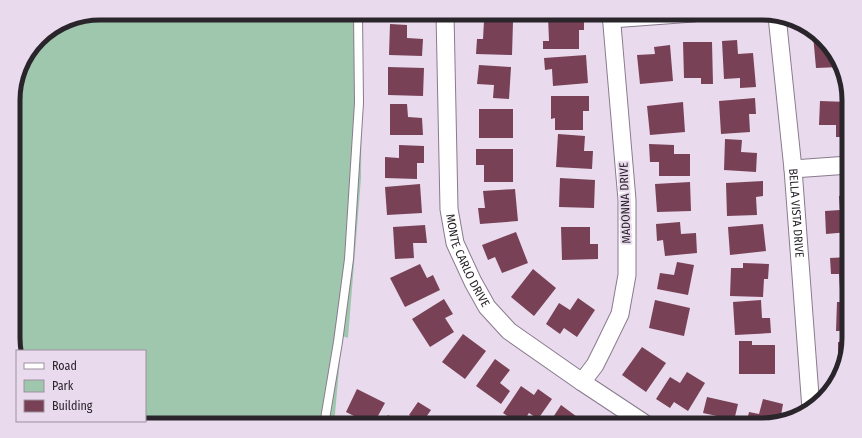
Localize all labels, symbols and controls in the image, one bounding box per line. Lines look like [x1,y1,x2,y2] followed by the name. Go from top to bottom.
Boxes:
[617,162,633,244] street label: MADONNA DRIVE
[786,168,807,259] street label: BELLA VISTA DRIVE
[443,213,493,310] street label: MONTE CARLO DRIVE
[16,350,146,422] legend
[52,359,77,373] text: Road
[52,379,74,393] text: Park
[52,399,93,413] text: Building

